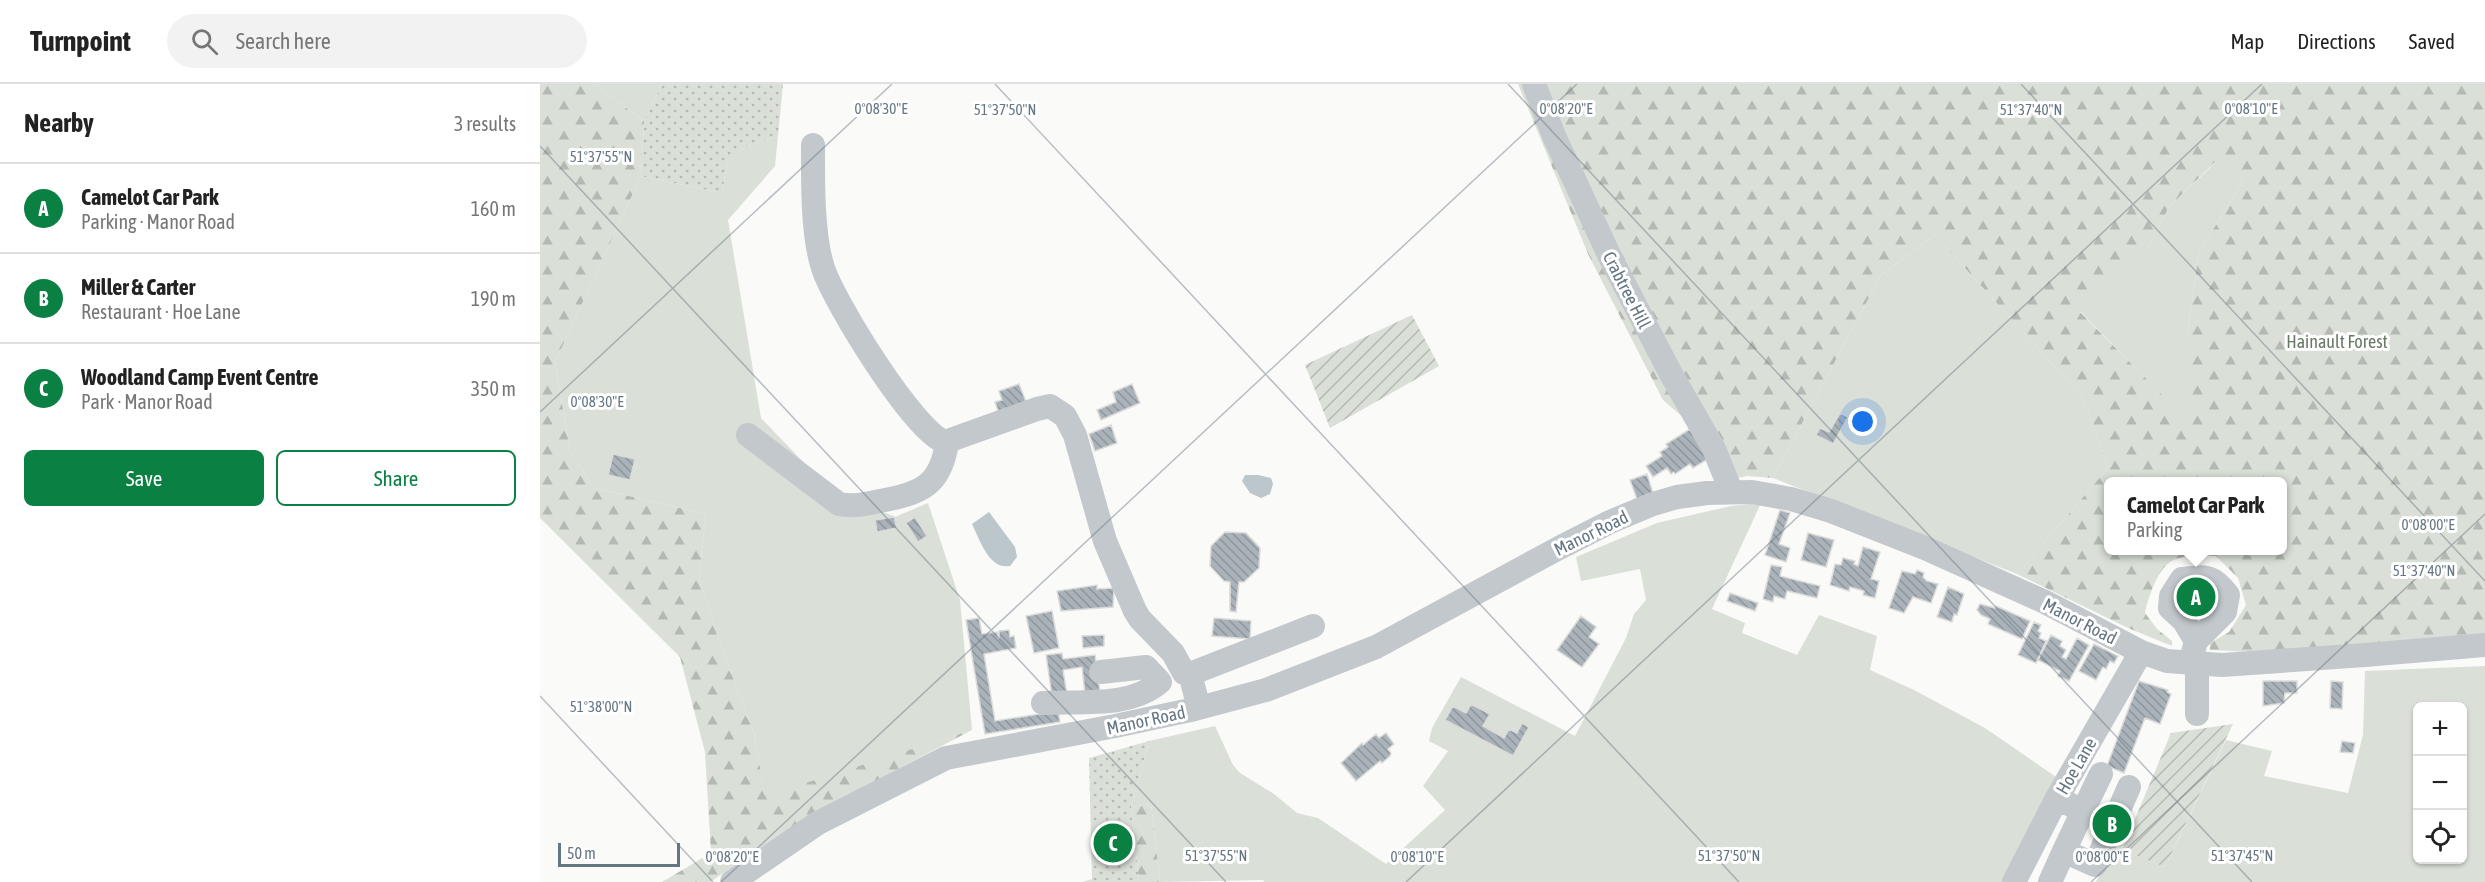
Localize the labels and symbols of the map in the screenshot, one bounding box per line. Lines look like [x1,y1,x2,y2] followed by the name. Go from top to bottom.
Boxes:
[854,100,908,117] text: 0°08'30"E
[1539,100,1593,117] text: 0°08'20"E
[2224,100,2278,117] text: 0°08'10"E
[974,101,1036,118] text: 51°37'50"N
[2000,101,2062,118] text: 51°37'40"N
[570,148,632,165] text: 51°37'55"N
[1599,248,1655,332] street label: Crabtree Hill
[2286,331,2388,352] park label: Hainault Forest
[570,393,624,410] text: 0°08'30"E
[1848,407,1877,436] your location
[1551,506,1631,560] street label: Manor Road
[2401,516,2455,533] text: 0°08'00"E
[2393,562,2455,579] text: 51°37'40"N
[2176,574,2216,620] pin: A
[2040,594,2120,648] street label: Manor Road
[570,698,632,715] text: 51°38'00"N
[1105,701,1187,739] street label: Manor Road
[2051,734,2101,798] street label: Hoe Lane
[2092,802,2132,846] pin: B
[1094,820,1132,866] pin: C
[558,840,680,868] scale bar
[1185,847,1247,864] text: 51°37'55"N
[1698,847,1760,864] text: 51°37'50"N
[2211,847,2273,864] text: 51°37'45"N
[705,848,759,865] text: 0°08'20"E
[1390,848,1444,865] text: 0°08'10"E
[2075,848,2129,865] text: 0°08'00"E

